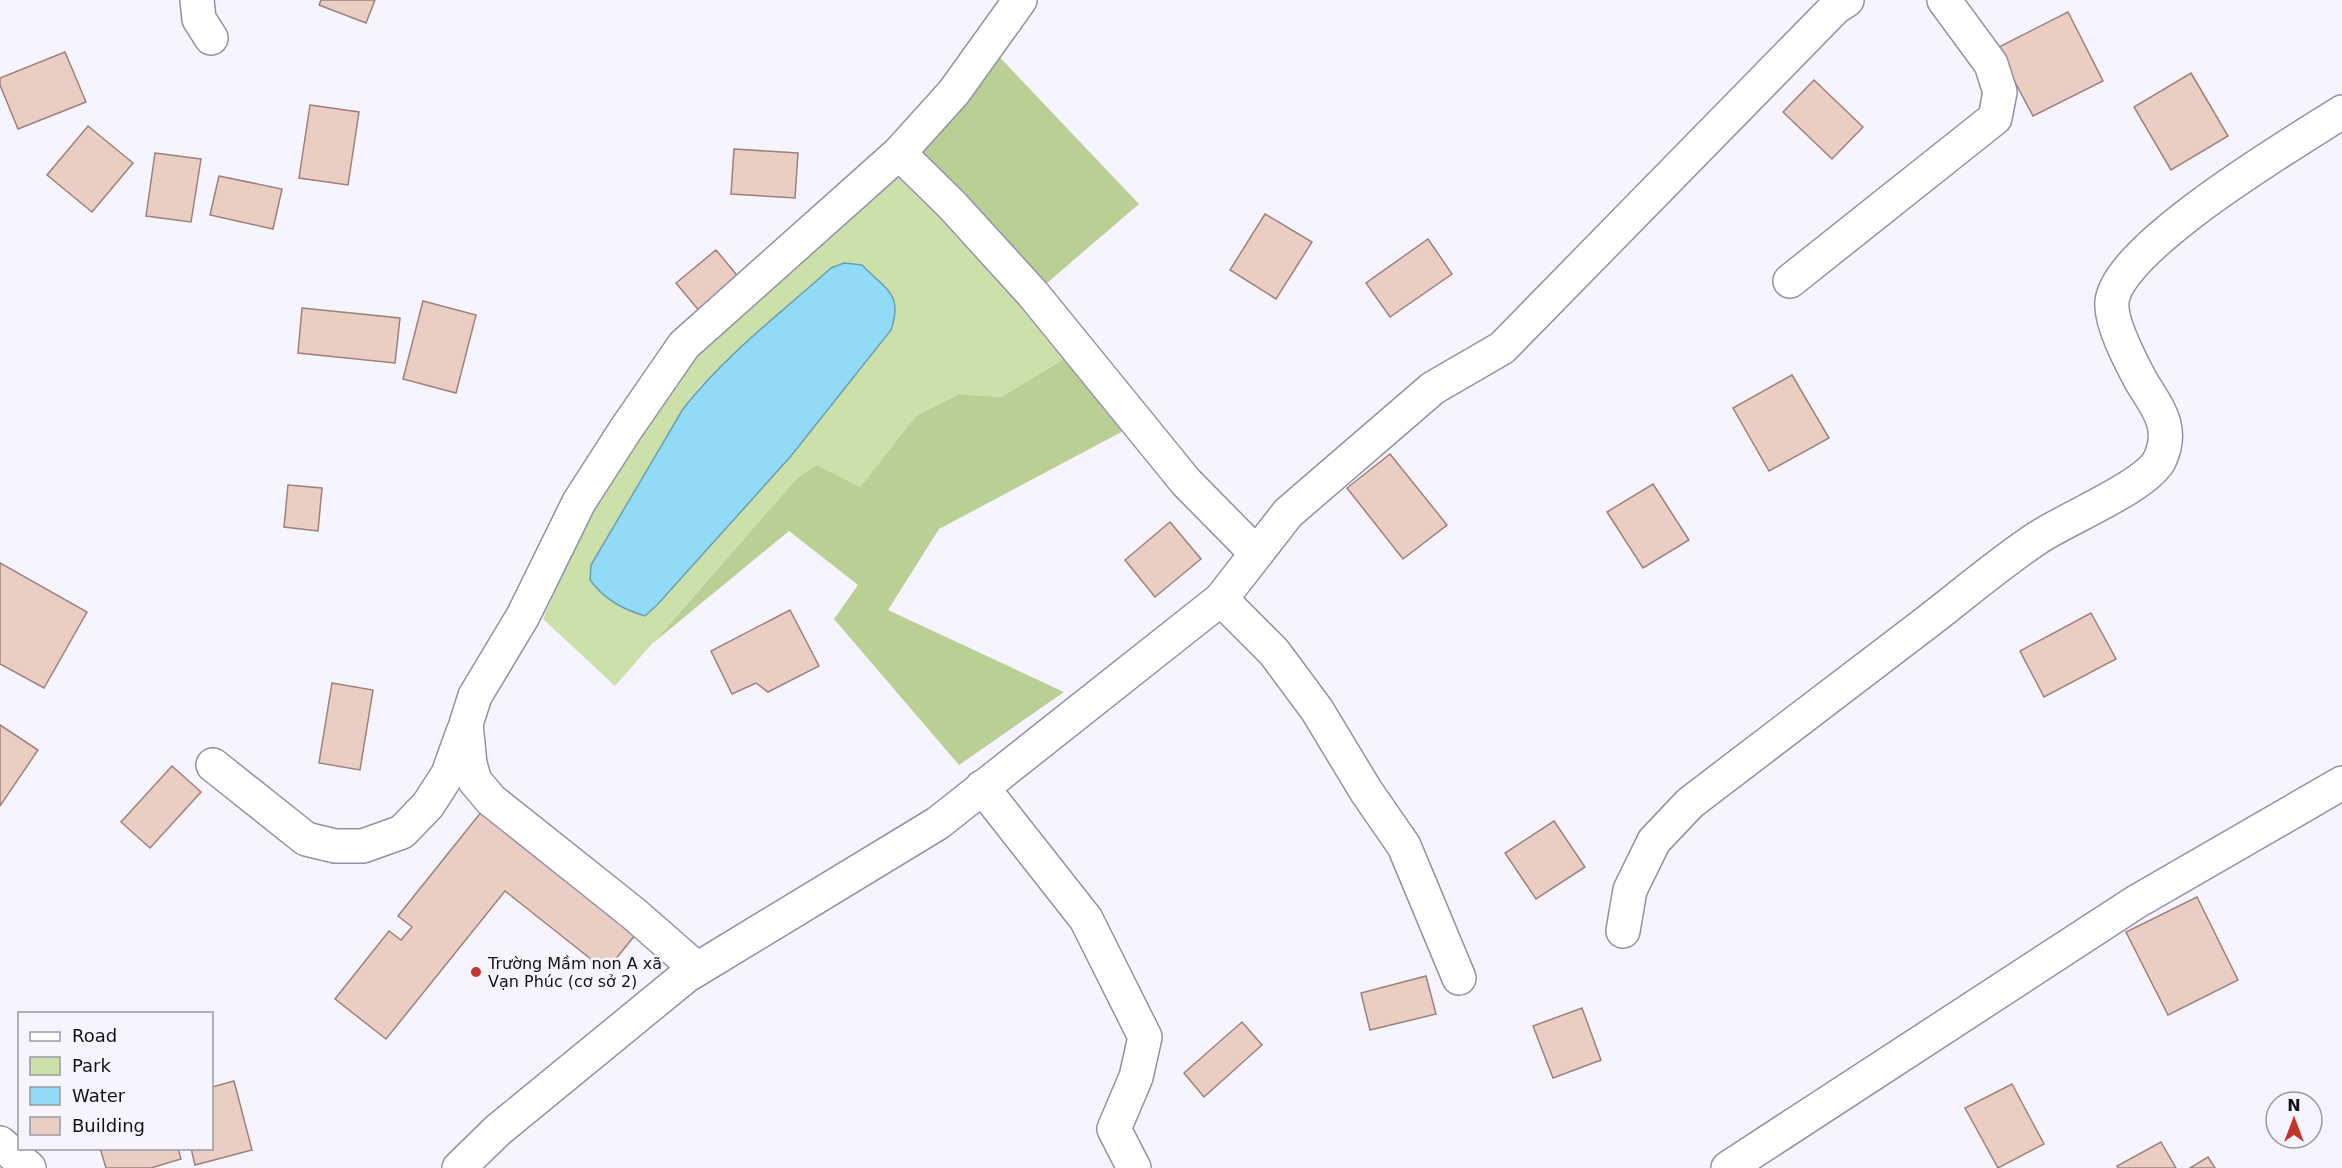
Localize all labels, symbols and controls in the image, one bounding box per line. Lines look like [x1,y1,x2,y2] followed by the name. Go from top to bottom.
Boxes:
[487,954,662,991] place label: Trường Mầm non A xã Vạn Phúc (cơ sở 2)
[469,965,483,979] marker: Trường Mầm non A xã Vạn Phúc (cơ sở 2)
[18,1012,213,1150] legend
[72,1025,117,1046] text: Road
[72,1055,111,1076] text: Park
[72,1085,126,1106] text: Water
[2264,1090,2324,1150] north arrow
[2287,1096,2301,1115] text: N
[72,1115,145,1136] text: Building

